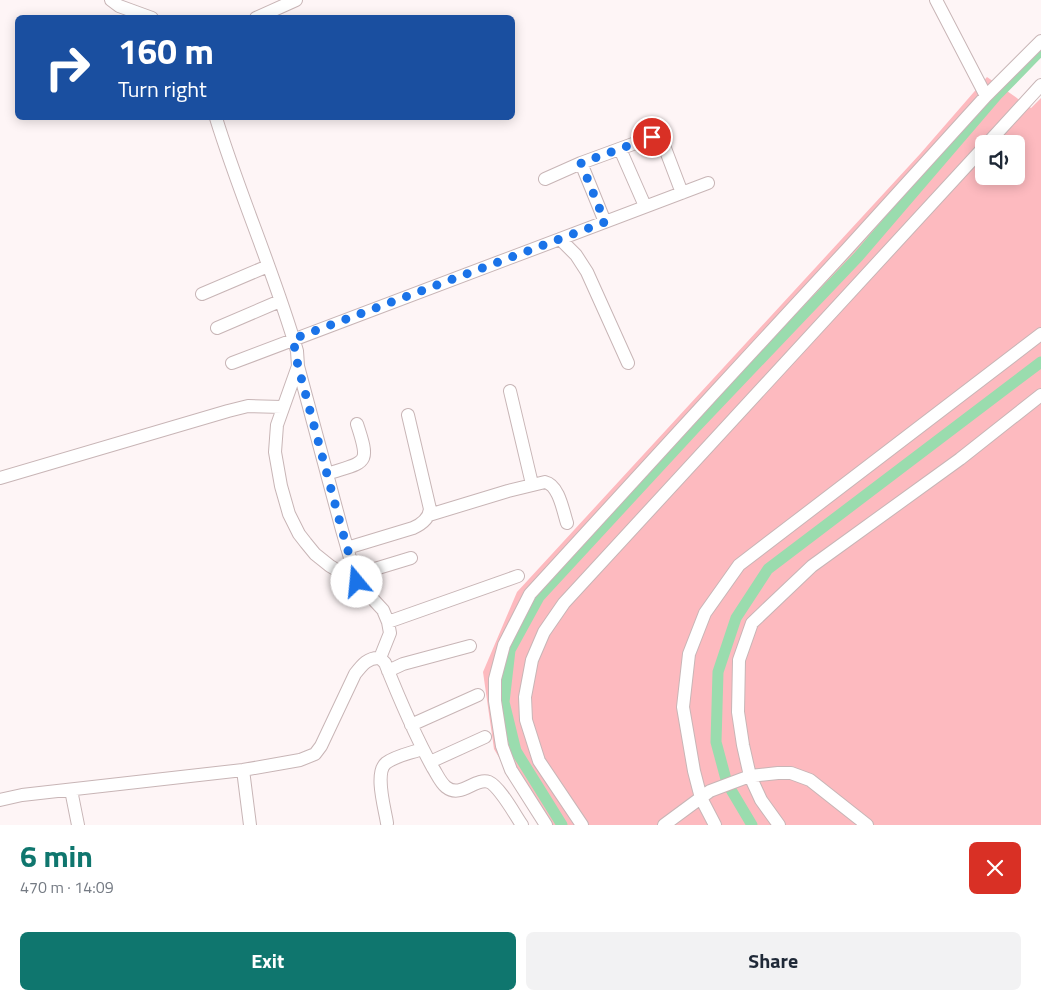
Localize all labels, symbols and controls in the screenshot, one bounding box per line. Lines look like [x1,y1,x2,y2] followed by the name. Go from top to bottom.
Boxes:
[118,24,214,78] text: 160 m
[35,35,100,100] icon: right
[118,72,207,106] text: Turn right
[631,116,673,158] pin
[638,123,666,151] icon: arrive
[975,135,1025,185] map controls
[975,135,1025,185] button: sound
[330,555,382,607] position arrow
[20,833,93,879] text: 6 min
[969,842,1021,894] button: close
[20,875,114,899] text: 470 m · 14:09
[20,932,516,990] button: Exit
[526,932,1021,990] button: Share

